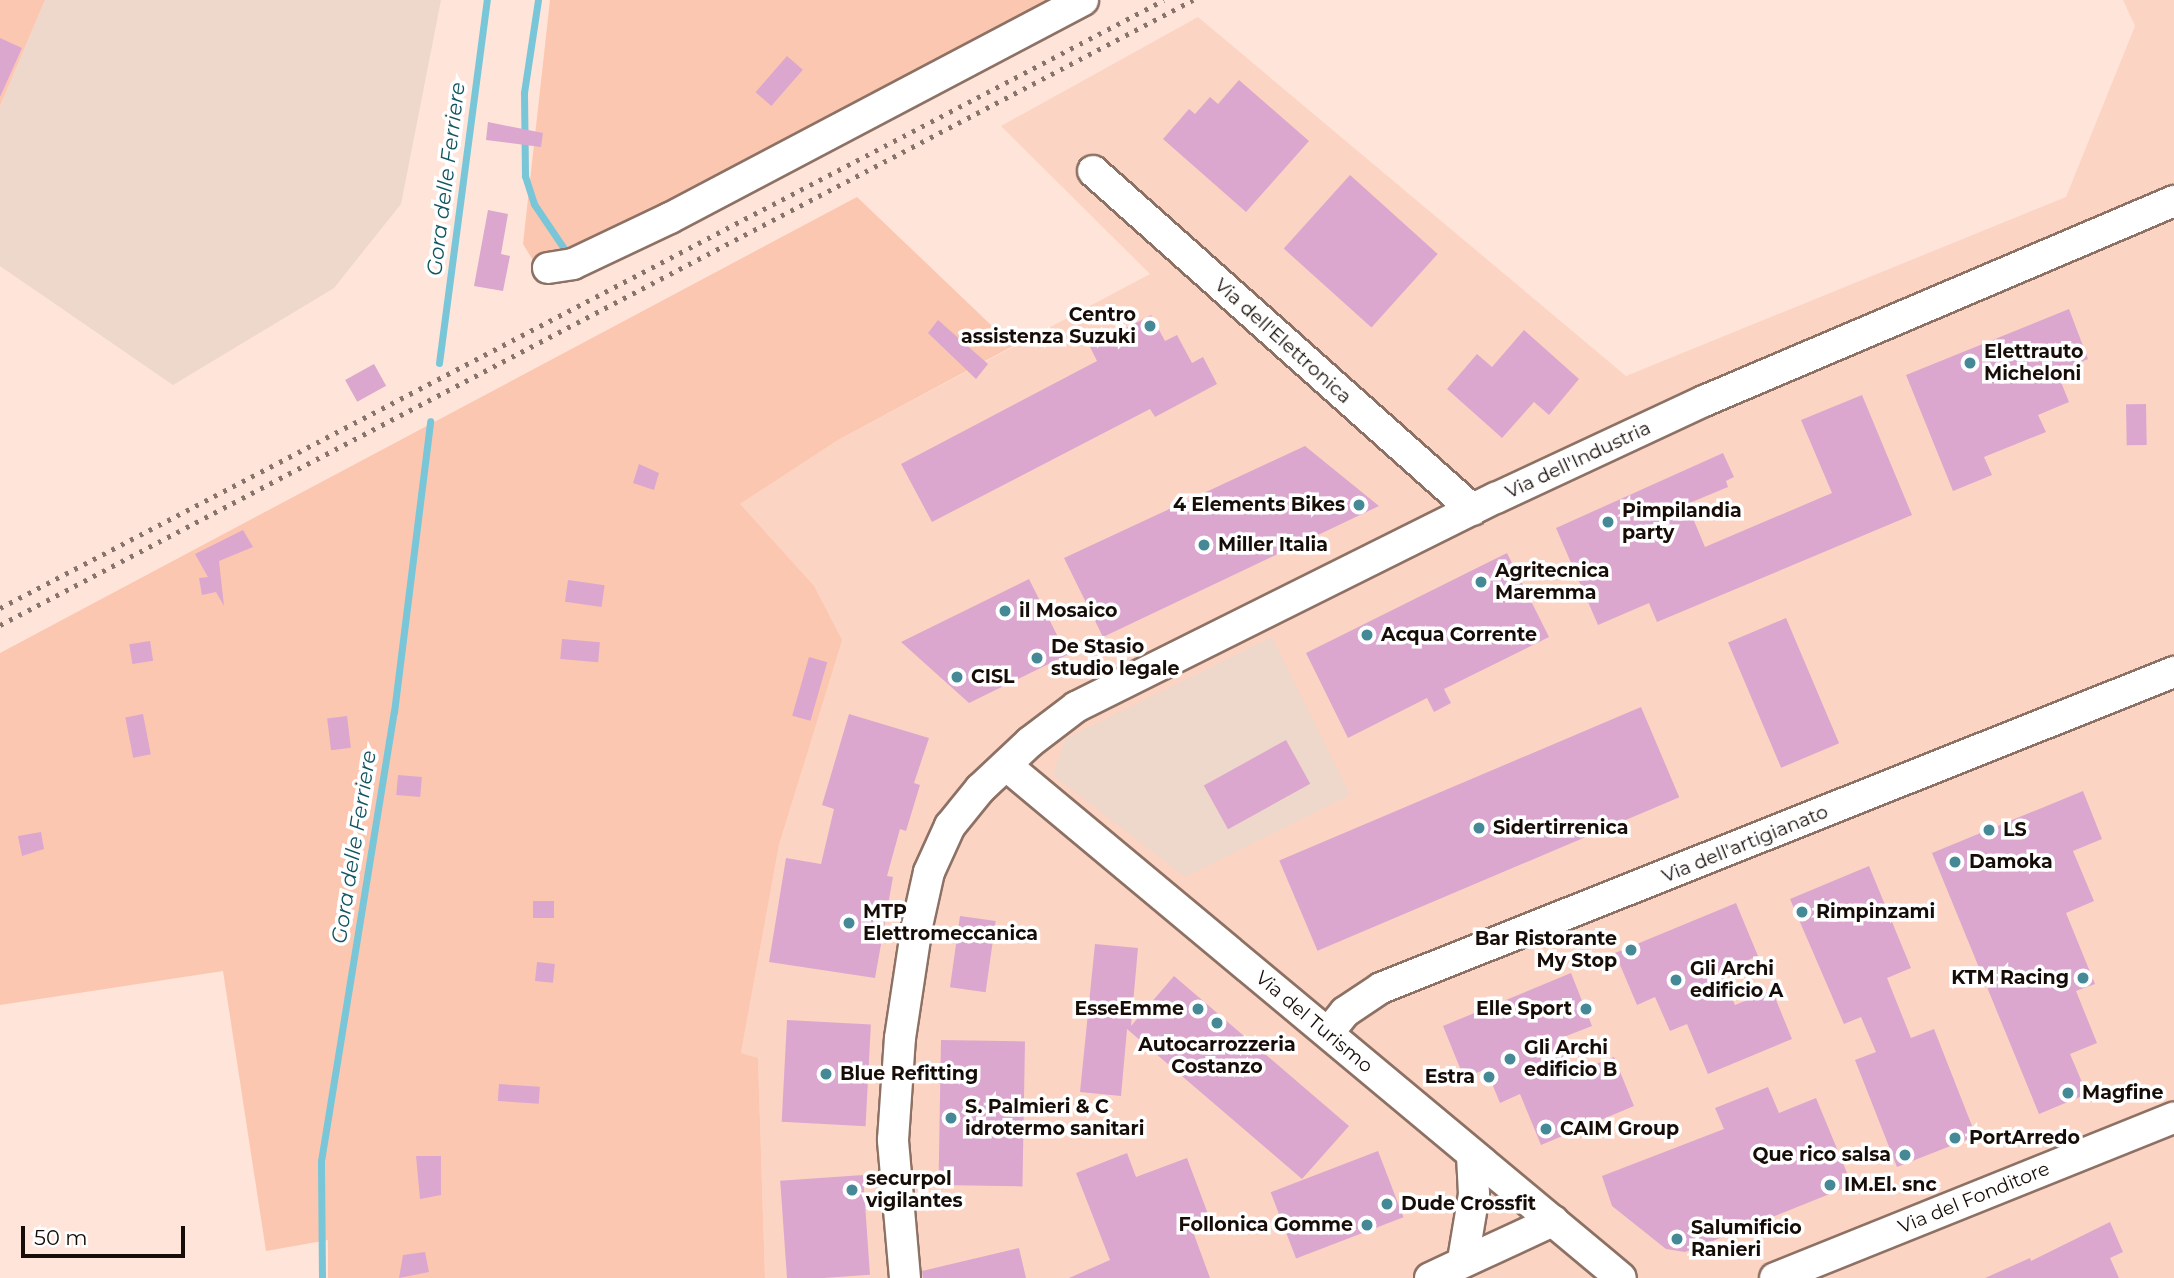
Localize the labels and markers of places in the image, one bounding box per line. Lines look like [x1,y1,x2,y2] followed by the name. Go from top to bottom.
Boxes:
[961,304,1136,348] place label: Centro assistenza Suzuki
[1142,318,1158,334] marker: Centro assistenza Suzuki
[1984,341,2083,385] place label: Elettrauto Micheloni
[1962,355,1978,371] marker: Elettrauto Micheloni
[1173,494,1345,516] place label: 4 Elements Bikes
[1351,497,1367,513] marker: 4 Elements Bikes
[1622,500,1742,544] place label: Pimpilandia party
[1600,514,1616,530] marker: Pimpilandia party
[1218,534,1328,556] place label: Miller Italia
[1196,537,1212,553] marker: Miller Italia
[1495,560,1610,604] place label: Agritecnica Maremma
[1473,574,1489,590] marker: Agritecnica Maremma
[1019,600,1117,622] place label: il Mosaico
[997,603,1013,619] marker: il Mosaico
[1381,624,1537,646] place label: Acqua Corrente
[1359,627,1375,643] marker: Acqua Corrente
[1051,636,1180,680] place label: De Stasio studio legale
[1029,650,1045,666] marker: De Stasio studio legale
[971,666,1015,688] place label: CISL
[949,669,965,685] marker: CISL
[1493,817,1628,839] place label: Sidertirrenica
[2003,819,2027,841] place label: LS
[1471,820,1487,836] marker: Sidertirrenica
[1981,822,1997,838] marker: LS
[1969,851,2053,873] place label: Damoka
[1947,854,1963,870] marker: Damoka
[863,901,1038,945] place label: MTP Elettromeccanica
[1816,901,1935,923] place label: Rimpinzami
[1794,904,1810,920] marker: Rimpinzami
[841,915,857,931] marker: MTP Elettromeccanica
[1475,928,1617,972] place label: Bar Ristorante My Stop
[1623,942,1639,958] marker: Bar Ristorante My Stop
[1690,958,1783,1002] place label: Gli Archi edificio A
[1951,967,2069,989] place label: KTM Racing
[2075,970,2091,986] marker: KTM Racing
[1668,972,1684,988] marker: Gli Archi edificio A
[1074,998,1184,1020] place label: EsseEmme
[1476,998,1572,1020] place label: Elle Sport
[1190,1001,1206,1017] marker: EsseEmme
[1578,1001,1594,1017] marker: Elle Sport
[1209,1015,1225,1031] marker: Autocarrozzeria Costanzo
[1138,1034,1296,1078] place label: Autocarrozzeria Costanzo
[1524,1037,1617,1081] place label: Gli Archi edificio B
[1502,1051,1518,1067] marker: Gli Archi edificio B
[840,1063,978,1085] place label: Blue Refitting
[818,1066,834,1082] marker: Blue Refitting
[1425,1066,1475,1088] place label: Estra
[1481,1069,1497,1085] marker: Estra
[2082,1082,2164,1104] place label: Magfine
[2060,1085,2076,1101] marker: Magfine
[965,1096,1144,1140] place label: S. Palmieri & C idrotermo sanitari
[943,1110,959,1126] marker: S. Palmieri & C idrotermo sanitari
[1560,1118,1679,1140] place label: CAIM Group
[1538,1121,1554,1137] marker: CAIM Group
[1969,1127,2080,1149] place label: PortArredo
[1947,1130,1963,1146] marker: PortArredo
[1752,1144,1891,1166] place label: Que rico salsa
[1897,1147,1913,1163] marker: Que rico salsa
[866,1168,963,1212] place label: securpol vigilantes
[1844,1174,1937,1196] place label: IM.El. snc
[1822,1177,1838,1193] marker: IM.El. snc
[844,1182,860,1198] marker: securpol vigilantes
[1401,1193,1536,1215] place label: Dude Crossfit
[1379,1196,1395,1212] marker: Dude Crossfit
[1179,1214,1353,1236] place label: Follonica Gomme
[1359,1217,1375,1233] marker: Follonica Gomme
[1691,1217,1802,1261] place label: Salumificio Ranieri
[1669,1231,1685,1247] marker: Salumificio Ranieri

